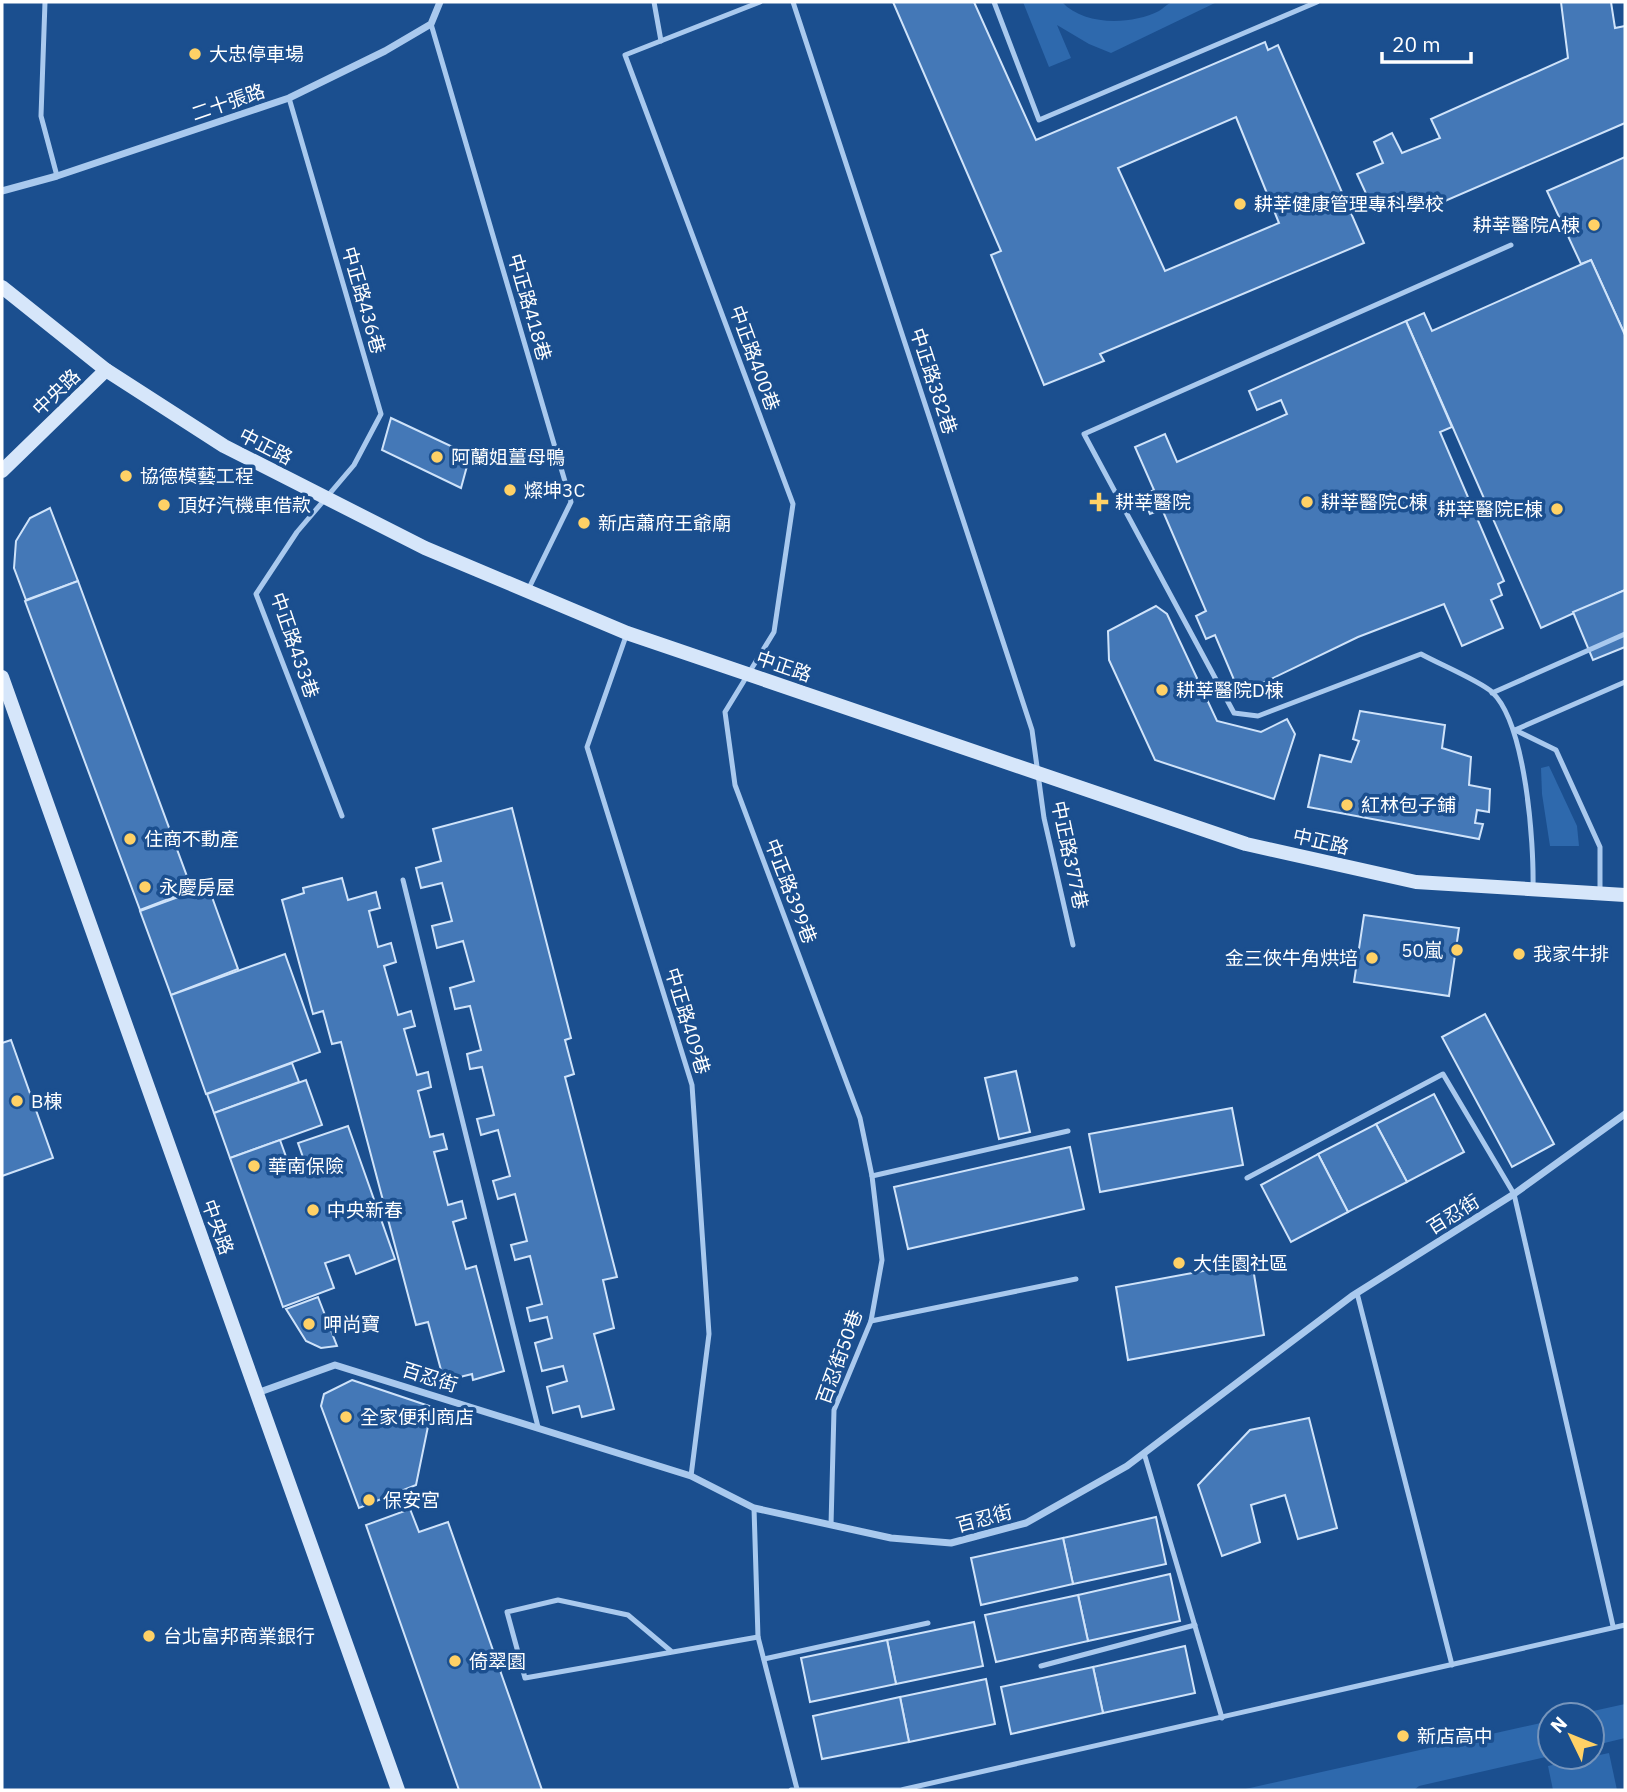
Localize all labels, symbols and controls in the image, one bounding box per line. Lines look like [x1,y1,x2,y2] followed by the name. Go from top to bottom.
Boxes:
[1382,21,1471,65] scale bar
[1392,30,1441,58] text: 20 m
[209,42,304,66] place label: 大忠停車場
[187,46,203,62] marker: 大忠停車場
[188,78,268,126] street label: 二十張路
[1254,192,1444,216] place label: 耕莘健康管理專科學校
[1232,196,1248,212] marker: 耕莘健康管理專科學校
[1473,213,1580,237] place label: 耕莘醫院A棟
[1586,217,1602,233] marker: 耕莘醫院A棟
[337,244,391,356] street label: 中正路436巷
[503,251,557,363] street label: 中正路418巷
[725,302,785,414] street label: 中正路400巷
[906,325,962,437] street label: 中正路382巷
[27,364,85,420] street label: 中央路
[235,422,297,470] street label: 中正路
[451,445,565,469] place label: 阿蘭姐薑母鴨
[429,449,445,465] marker: 阿蘭姐薑母鴨
[140,464,254,488] place label: 協德模藝工程
[118,468,134,484] marker: 協德模藝工程
[524,478,585,502] place label: 燦坤3C
[502,482,518,498] marker: 燦坤3C
[1115,490,1191,514] place label: 耕莘醫院
[1321,490,1428,514] place label: 耕莘醫院C棟
[1089,492,1109,512] marker: 耕莘醫院
[178,493,311,517] place label: 頂好汽機車借款
[1299,494,1315,510] marker: 耕莘醫院C棟
[156,497,172,513] marker: 頂好汽機車借款
[1437,497,1543,521] place label: 耕莘醫院E棟
[1549,501,1565,517] marker: 耕莘醫院E棟
[598,511,731,535] place label: 新店蕭府王爺廟
[576,515,592,531] marker: 新店蕭府王爺廟
[266,589,324,701] street label: 中正路433巷
[753,645,815,687] street label: 中正路
[1176,678,1284,702] place label: 耕莘醫院D棟
[1154,682,1170,698] marker: 耕莘醫院D棟
[1361,793,1456,817] place label: 紅林包子鋪
[1339,797,1355,813] marker: 紅林包子鋪
[1047,799,1093,911] street label: 中正路377巷
[1291,823,1351,859] street label: 中正路
[144,827,239,851] place label: 住商不動產
[122,831,138,847] marker: 住商不動產
[760,835,822,947] street label: 中正路399巷
[159,875,235,899] place label: 永慶房屋
[137,879,153,895] marker: 永慶房屋
[1401,938,1443,962] place label: 50嵐
[1449,942,1465,958] marker: 50嵐
[1533,942,1609,966] place label: 我家牛排
[1225,946,1358,970] place label: 金三俠牛角烘培
[1511,946,1527,962] marker: 我家牛排
[1364,950,1380,966] marker: 金三俠牛角烘培
[660,965,716,1077] street label: 中正路409巷
[31,1089,62,1113] place label: B棟
[9,1093,25,1109] marker: B棟
[268,1154,344,1178] place label: 華南保險
[246,1158,262,1174] marker: 華南保險
[1422,1189,1484,1239] street label: 百忍街
[197,1196,239,1258] street label: 中央路
[327,1198,403,1222] place label: 中央新春
[305,1202,321,1218] marker: 中央新春
[1193,1251,1288,1275] place label: 大佳園社區
[1171,1255,1187,1271] marker: 大佳園社區
[811,1306,867,1408] street label: 百忍街50巷
[323,1312,380,1336] place label: 呷尚寶
[301,1316,317,1332] marker: 呷尚寶
[399,1357,461,1397] street label: 百忍街
[360,1405,474,1429] place label: 全家便利商店
[338,1409,354,1425] marker: 全家便利商店
[383,1488,440,1512] place label: 保安宮
[361,1492,377,1508] marker: 保安宮
[953,1499,1015,1537] street label: 百忍街
[163,1624,315,1648] place label: 台北富邦商業銀行
[141,1628,157,1644] marker: 台北富邦商業銀行
[469,1649,526,1673] place label: 倚翠園
[447,1653,463,1669] marker: 倚翠園
[1536,1701,1606,1771] north arrow
[1545,1711,1572,1738] text: N
[1417,1724,1493,1748] place label: 新店高中
[1395,1728,1411,1744] marker: 新店高中

